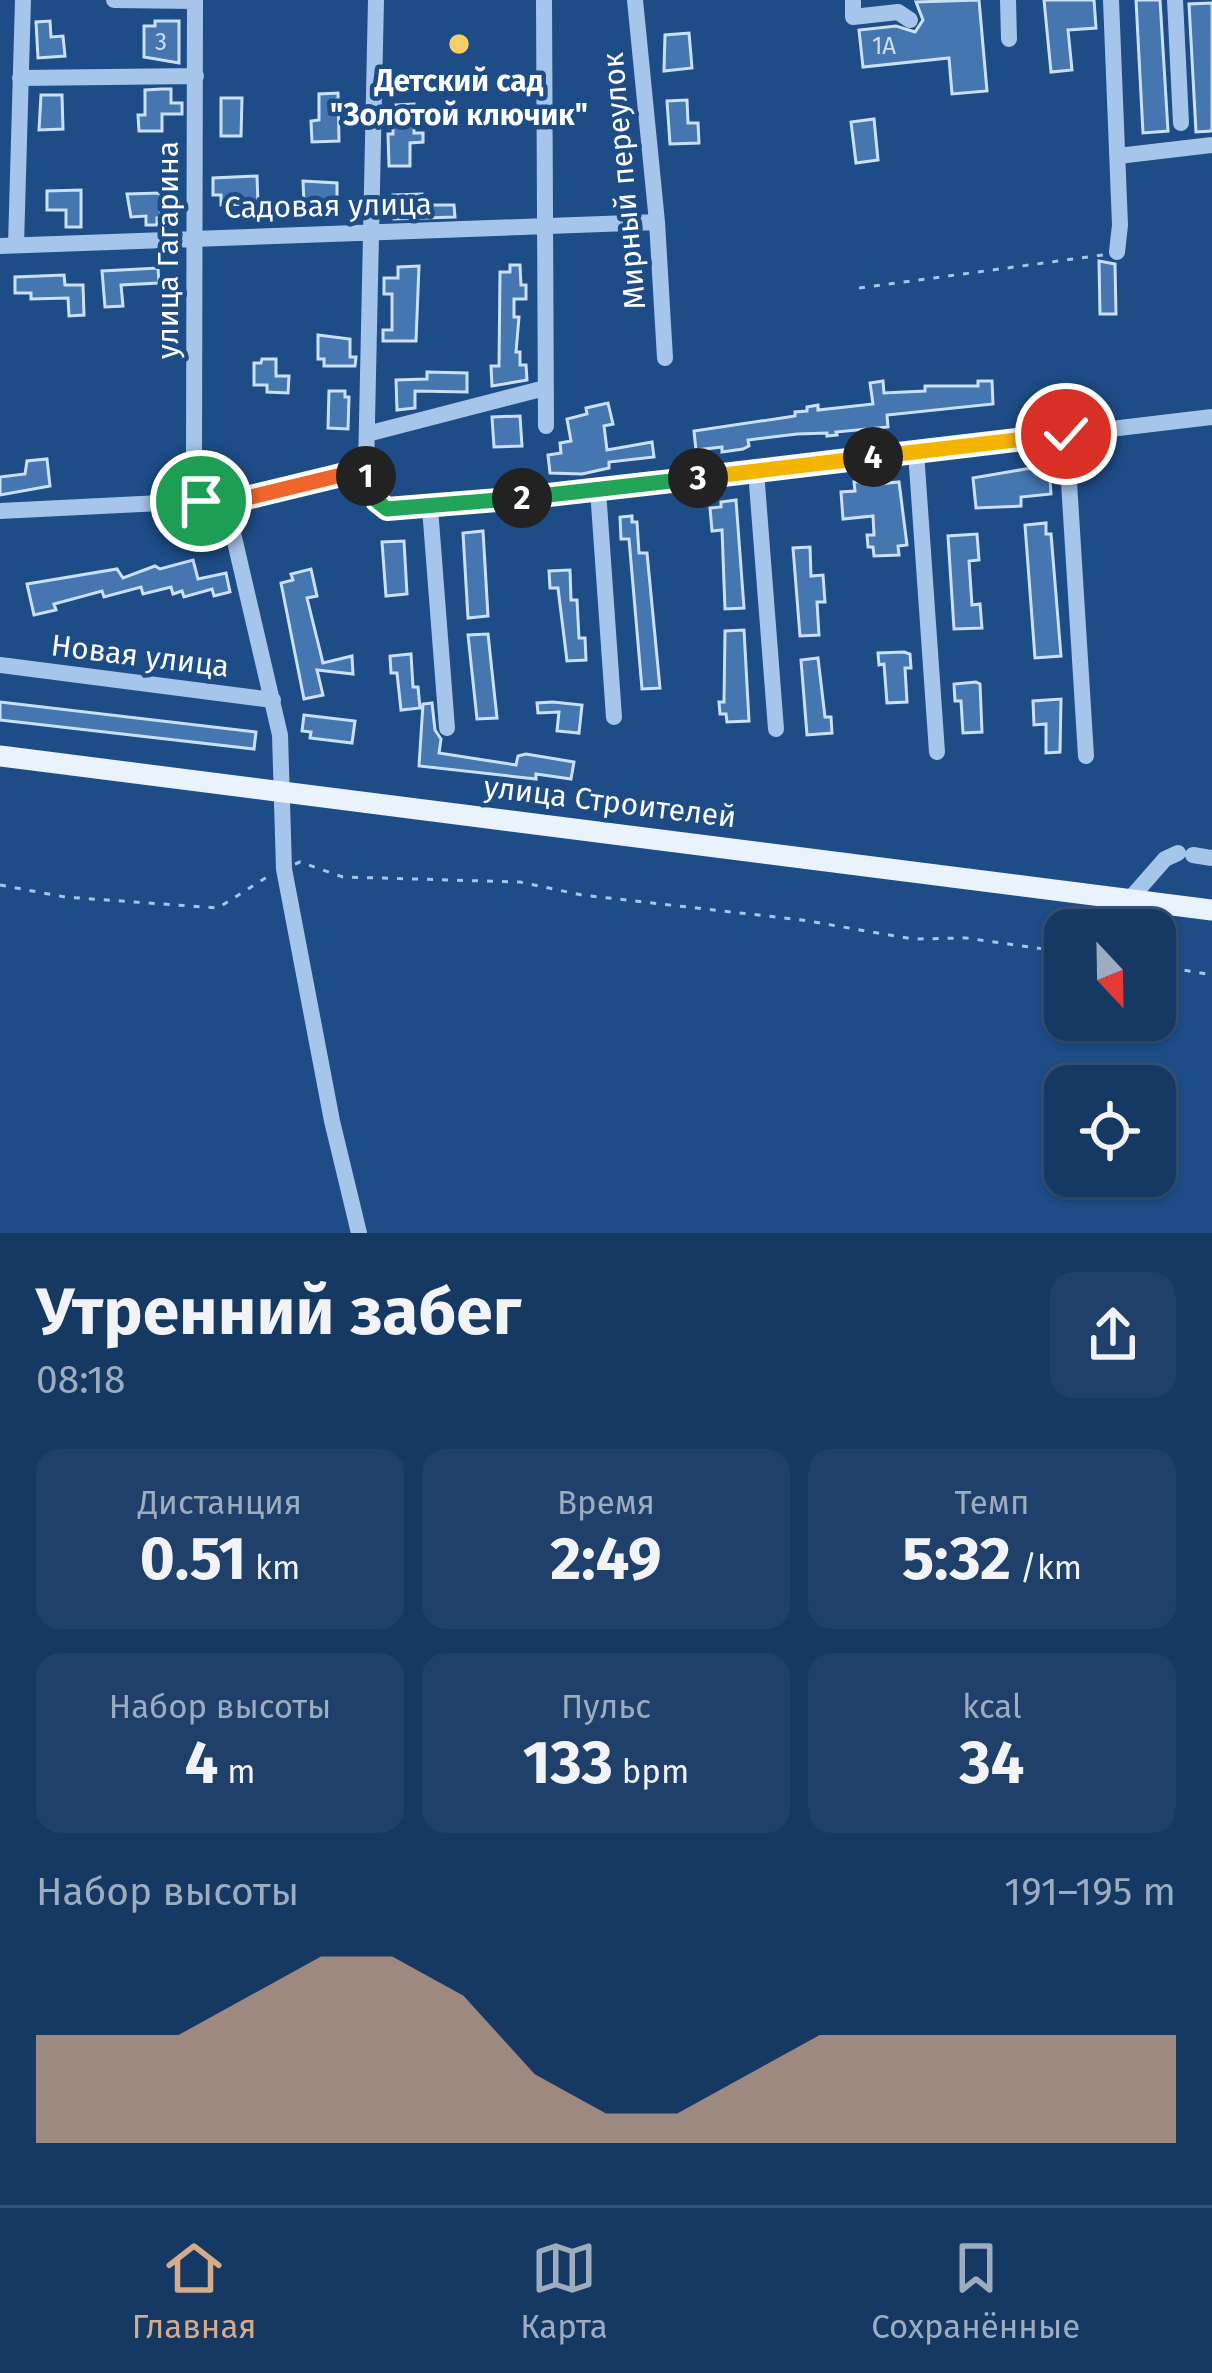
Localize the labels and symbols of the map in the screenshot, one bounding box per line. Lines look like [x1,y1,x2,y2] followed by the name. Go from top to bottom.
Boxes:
[155,28,167,56] house number: 3
[446,31,472,57] marker: Детский сад "Золотой ключик"
[872,32,896,60] house number: 1А
[595,51,653,311] street label: Мирный переулок
[330,63,588,133] place label: Детский сад "Золотой ключик"
[150,141,186,359] street label: улица Гагарина
[224,186,432,226] street label: Садовая улица
[1015,383,1117,485] pin
[843,427,903,487] pin: 4
[336,446,396,506] pin: 1
[668,448,728,508] pin: 3
[150,450,252,552] pin
[492,468,552,528] pin: 2
[49,627,231,685] street label: Новая улица
[482,769,738,835] street label: улица Строителей
[1044,909,1176,1041] north arrow

